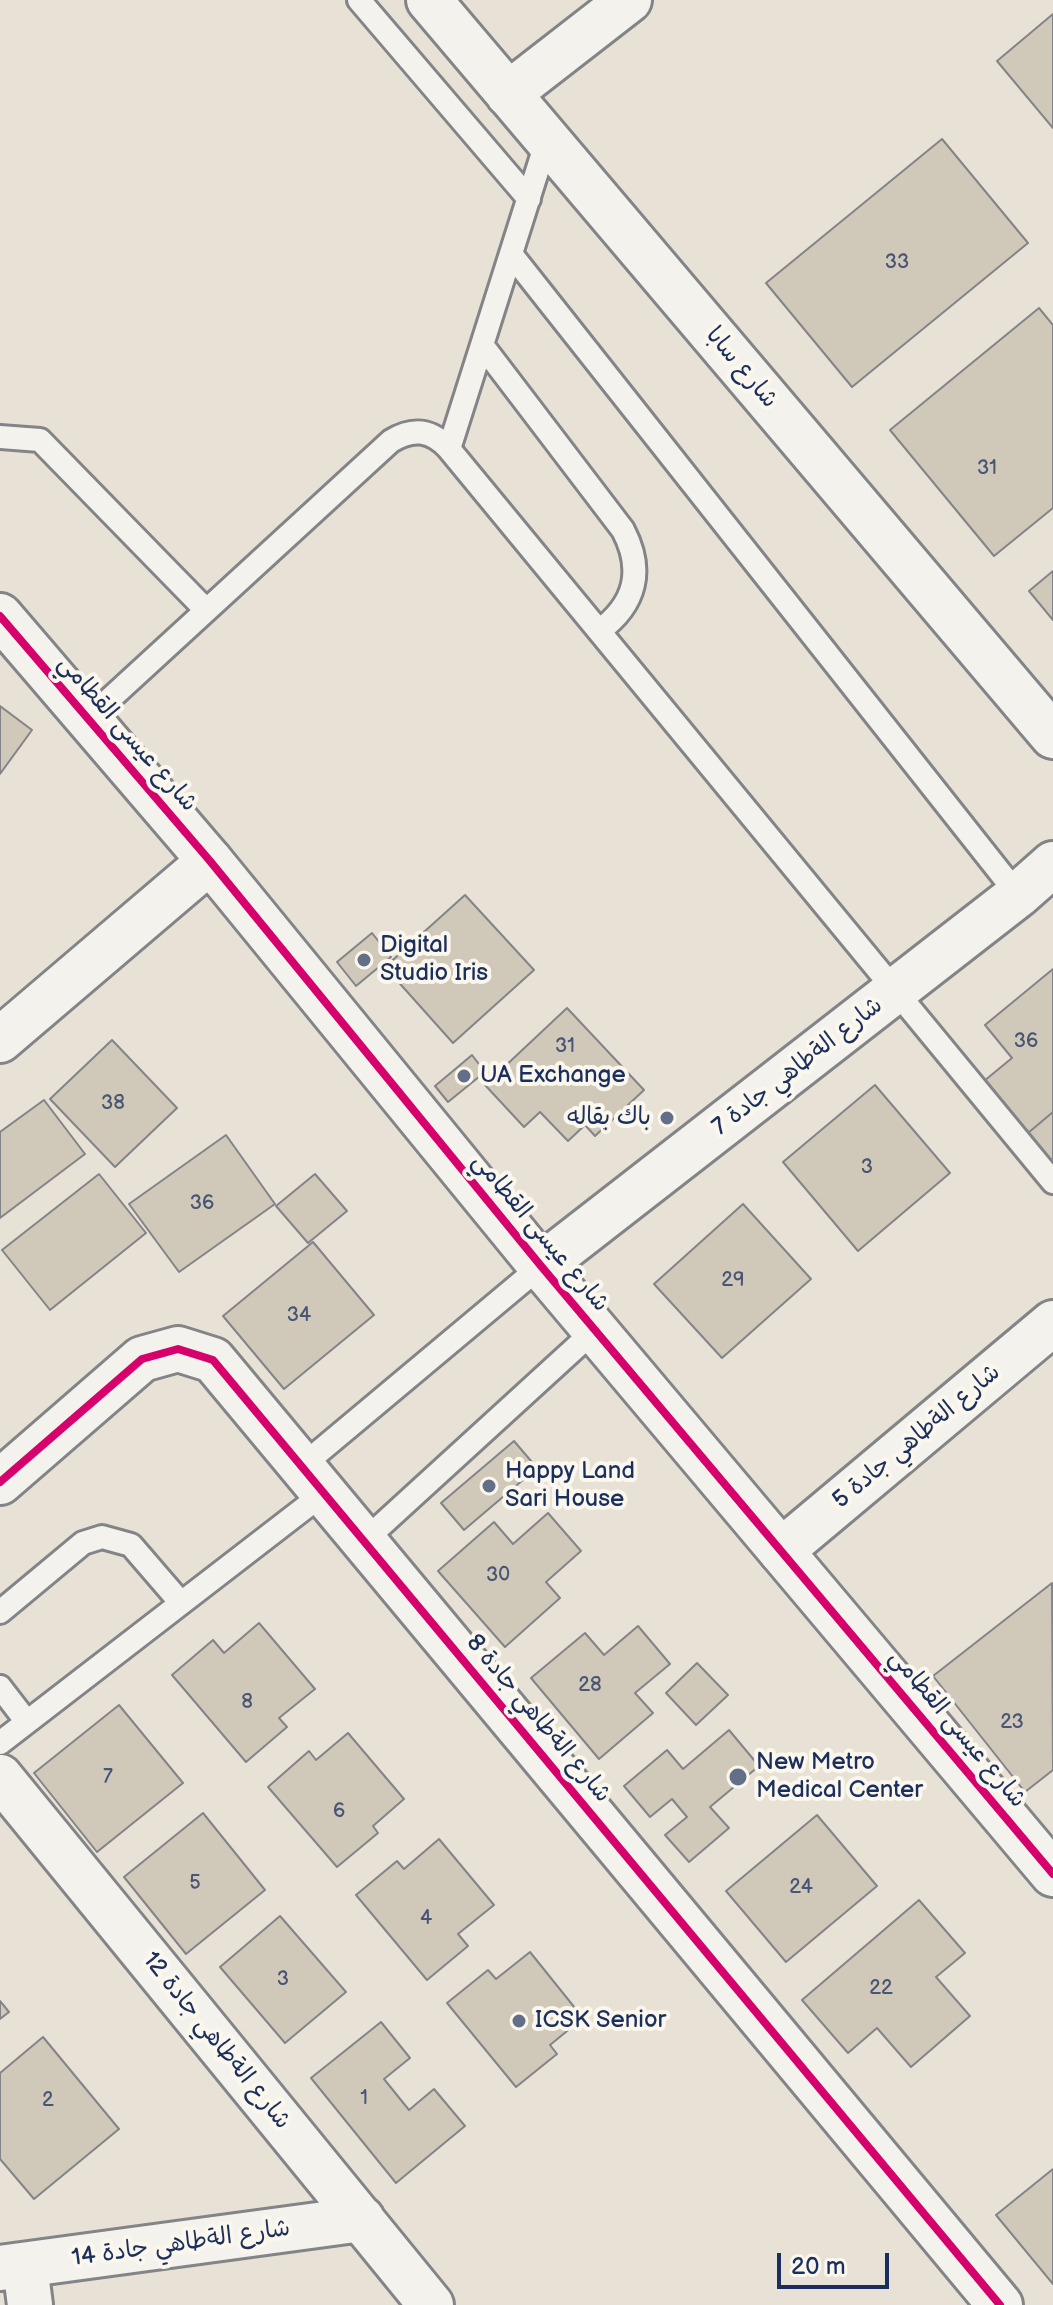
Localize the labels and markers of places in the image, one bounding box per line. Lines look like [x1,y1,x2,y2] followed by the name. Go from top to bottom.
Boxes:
[380,932,488,988] place label: Digital Studio Iris
[355,951,373,969] marker: Digital Studio Iris
[480,1062,626,1090] place label: UA Exchange
[455,1067,473,1085] marker: UA Exchange
[567,1104,651,1132] place label: باك بقاله
[658,1109,676,1127] marker: باك بقاله
[505,1458,635,1514] place label: Happy Land Sari House
[480,1477,498,1495] marker: Happy Land Sari House
[756,1749,923,1805] place label: New Metro Medical Center
[727,1766,749,1788] marker: New Metro Medical Center
[535,2007,666,2035] place label: ICSK Senior
[510,2012,528,2030] marker: ICSK Senior

